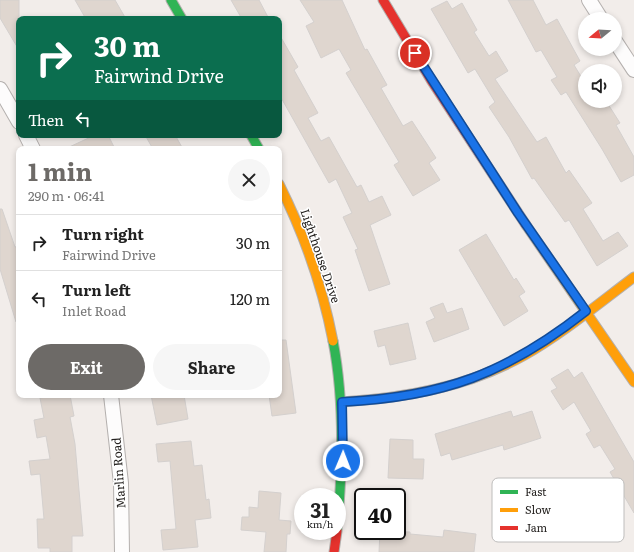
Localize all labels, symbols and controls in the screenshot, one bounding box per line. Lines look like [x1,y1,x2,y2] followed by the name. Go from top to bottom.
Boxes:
[578,12,622,56] north arrow
[578,12,622,108] map controls
[94,24,160,66] text: 30 m
[28,32,80,84] icon: right
[398,36,432,70] pin
[404,42,426,64] icon: arrive
[94,62,224,89] text: Fairwind Drive
[578,64,622,108] button: sound
[28,108,64,131] text: Then
[72,108,94,130] icon: left
[28,153,92,188] text: 1 min
[228,159,270,201] button: close
[28,186,105,205] text: 290 m · 06:41
[296,206,346,305] street label: Lighthouse Drive
[62,222,144,245] text: Turn right
[236,231,270,254] text: 30 m
[28,232,50,254] icon: right
[62,245,156,264] text: Fairwind Drive
[62,278,131,301] text: Turn left
[230,287,270,310] text: 120 m
[28,288,50,310] icon: left
[62,301,126,320] text: Inlet Road
[28,344,145,390] button: Exit
[153,344,270,390] button: Share
[107,436,129,509] street label: Marlin Road
[322,440,364,482] position arrow
[492,478,624,542] legend
[525,483,547,499] text: Fast
[354,488,406,540] speed limit sign: 40
[310,494,330,524] text: 31
[525,501,551,517] text: Slow
[307,516,333,531] text: km/h
[525,519,548,535] text: Jam

